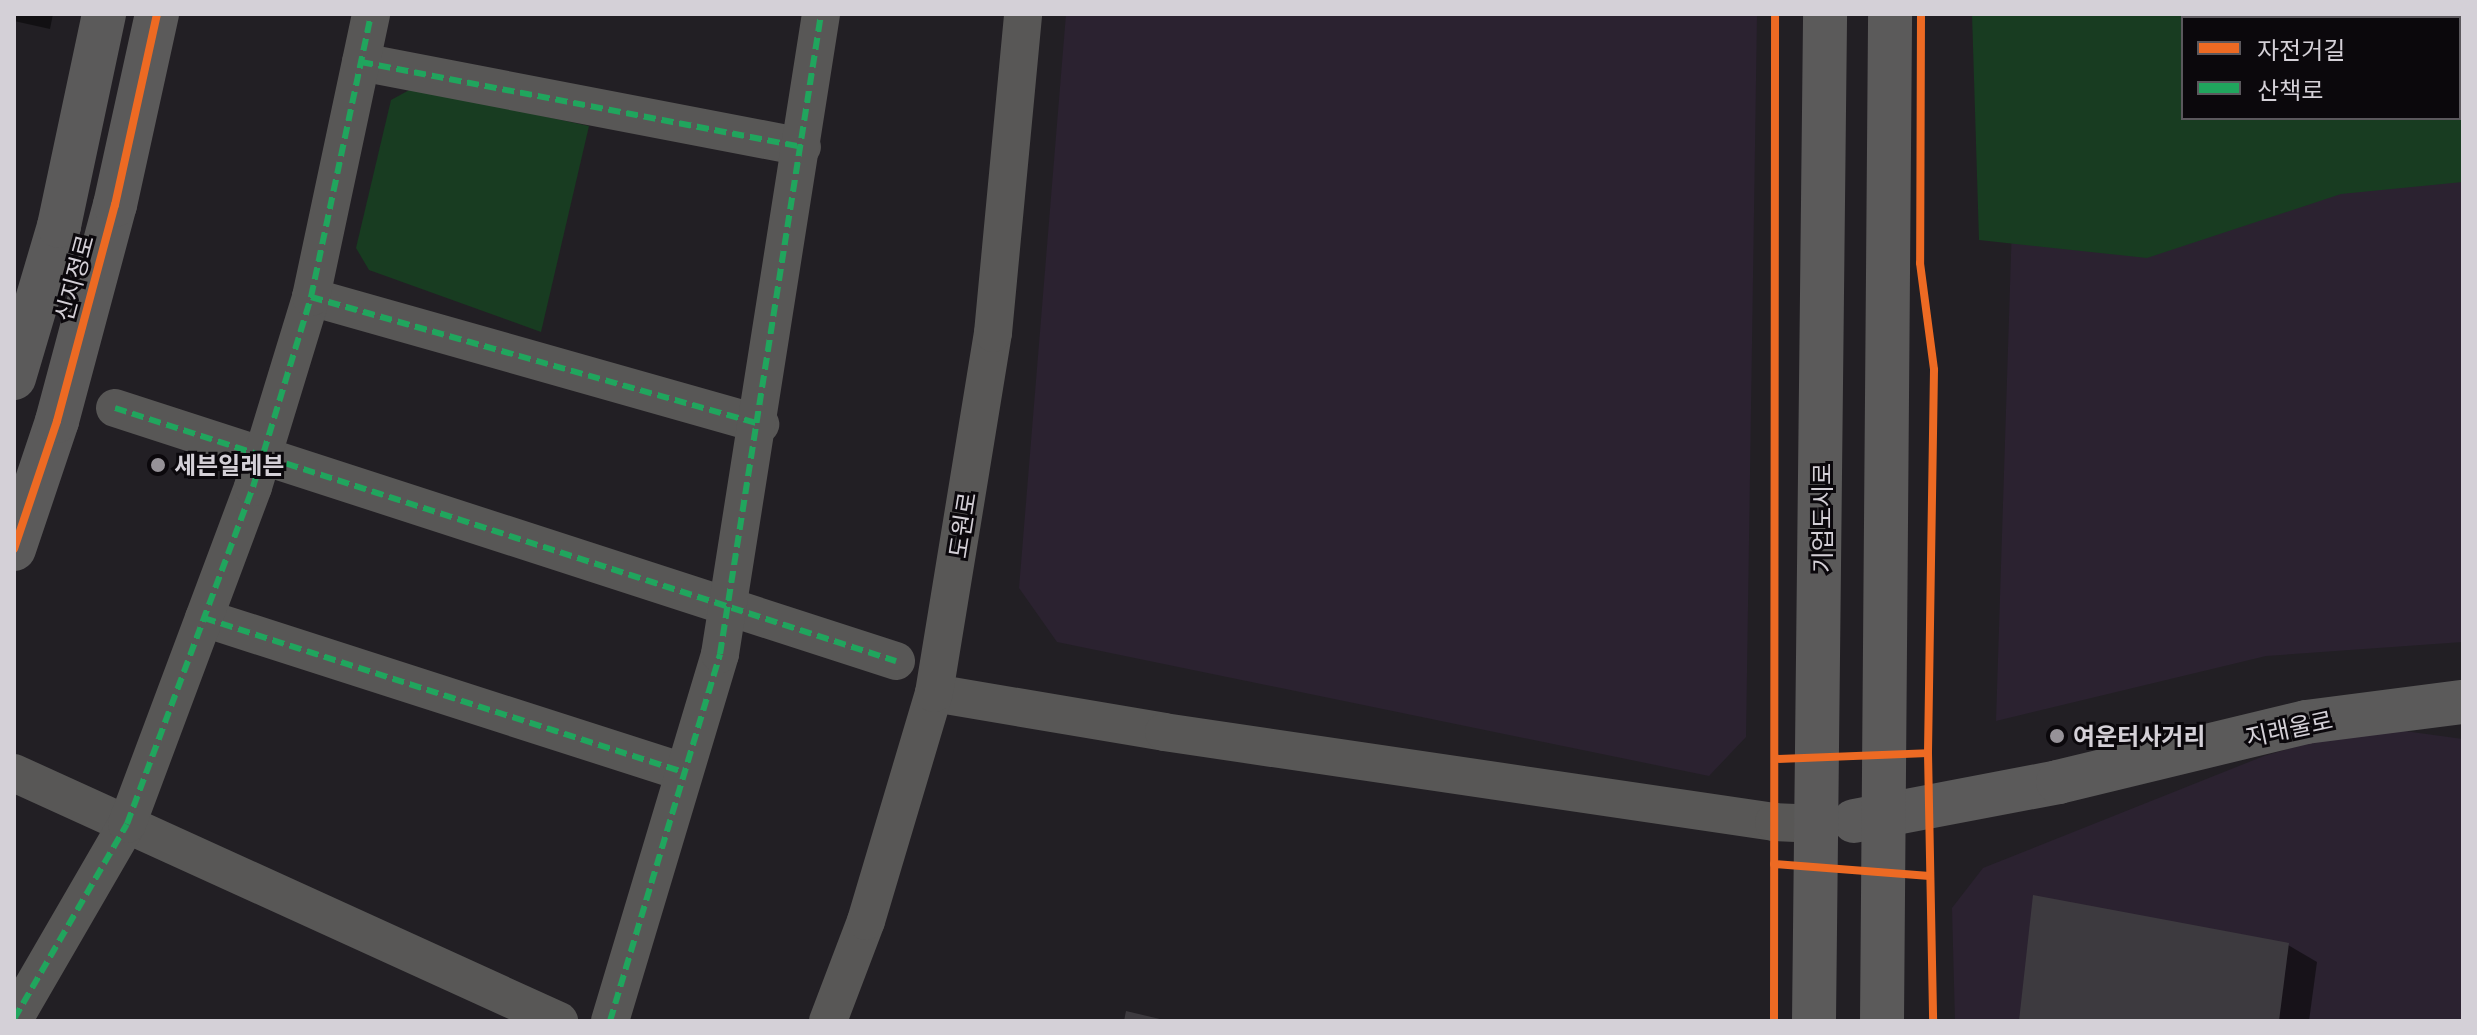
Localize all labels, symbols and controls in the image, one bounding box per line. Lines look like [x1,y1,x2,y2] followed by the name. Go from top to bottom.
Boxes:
[2181,16,2461,120] legend
[2257,35,2345,64] text: 자전거길
[2257,75,2323,104] text: 산책로
[49,232,99,324] street label: 신지정로
[174,451,284,479] place label: 세븐일레븐
[149,456,167,474] marker: 세븐일레븐
[1808,463,1836,573] street label: 기업도시로
[943,490,981,560] street label: 도원로
[2243,705,2335,751] street label: 지래울로
[2073,722,2205,750] place label: 여운터사거리
[2048,727,2066,745] marker: 여운터사거리

